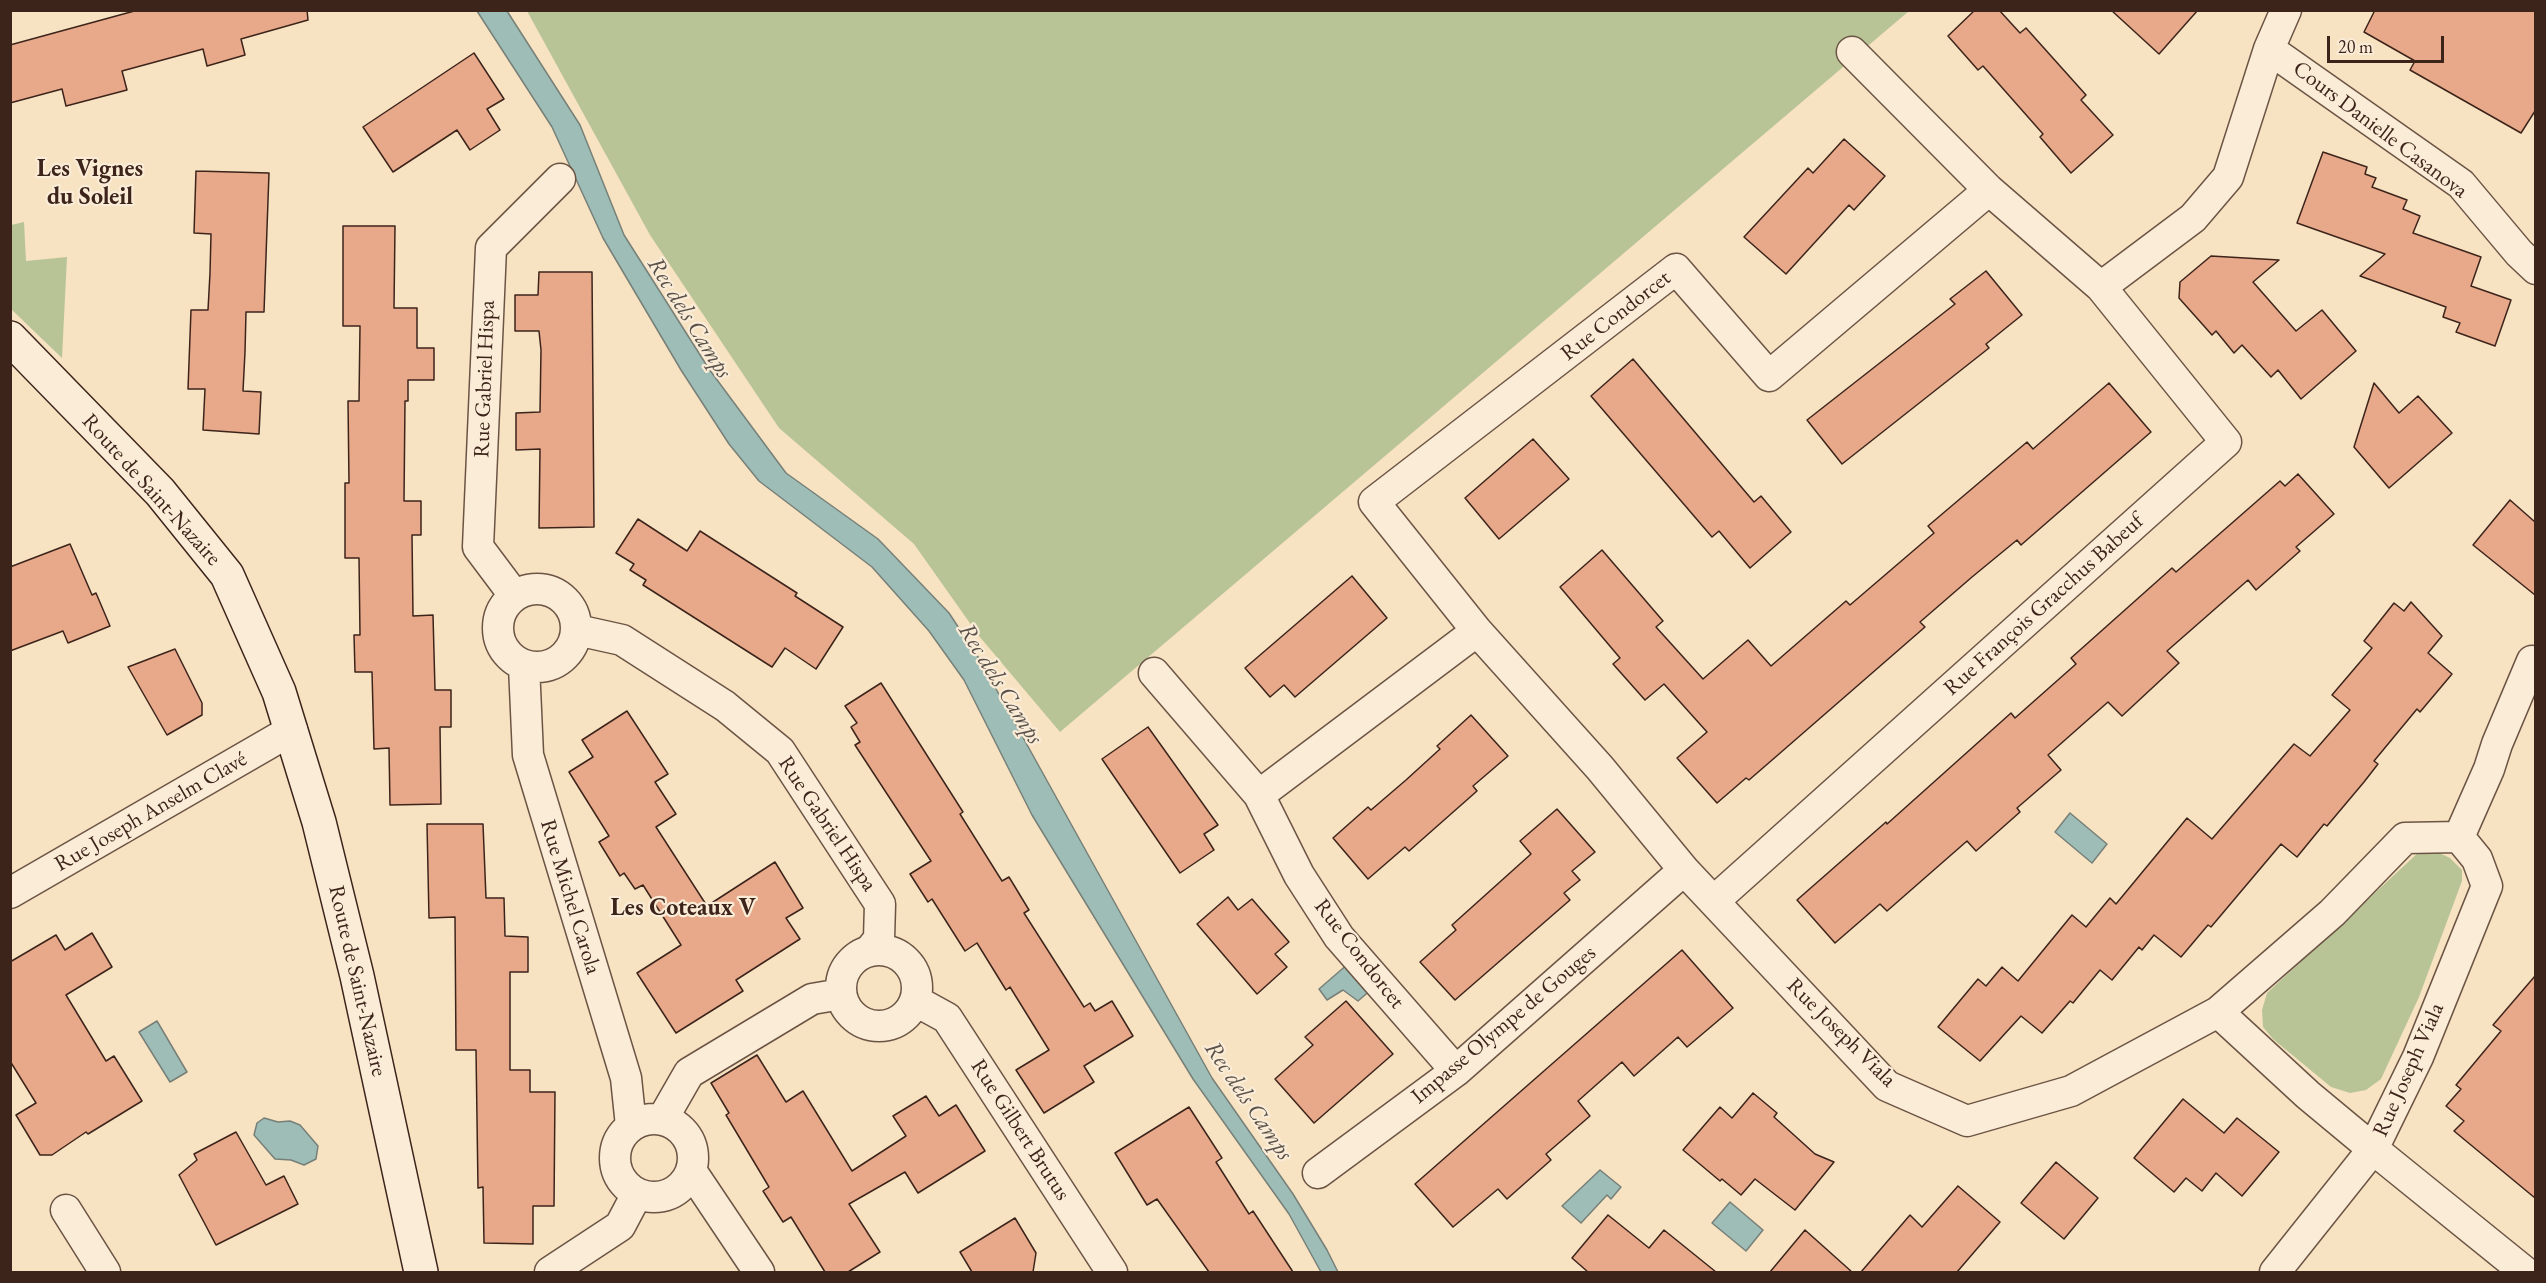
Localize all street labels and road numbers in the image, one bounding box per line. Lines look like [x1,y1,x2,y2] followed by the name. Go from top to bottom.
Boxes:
[2287,56,2473,204] street label: Cours Danielle Casanova
[1556,265,1676,367] street label: Rue Condorcet
[469,300,501,458] street label: Rue Gabriel Hispa
[76,409,226,571] street label: Route de Saint-Nazaire
[1939,508,2149,702] street label: Rue François Gracchus Babeuf
[50,746,252,878] street label: Rue Joseph Anselm Clavé
[772,751,882,897] street label: Rue Gabriel Hispa
[534,816,606,978] street label: Rue Michel Carola
[322,883,392,1079] street label: Route de Saint-Nazaire
[1308,894,1410,1014] street label: Rue Condorcet
[1406,940,1602,1110] street label: Impasse Olympe de Gouges
[1781,973,1901,1093] street label: Rue Joseph Viala
[2368,999,2450,1141] street label: Rue Joseph Viala
[965,1054,1075,1206] street label: Rue Gilbert Brutus

